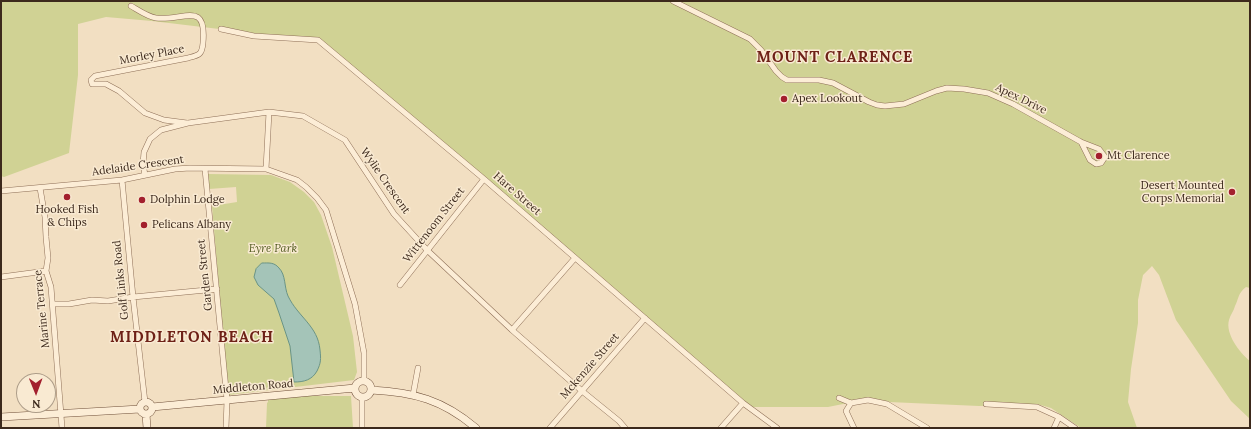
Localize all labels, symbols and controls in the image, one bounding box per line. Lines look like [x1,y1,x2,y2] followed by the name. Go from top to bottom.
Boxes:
[118,42,186,68] street label: Morley Place
[757,49,913,67] district label: MOUNT CLARENCE
[993,81,1049,117] street label: Apex Drive
[792,92,862,106] place label: Apex Lookout
[779,94,789,104] marker: Apex Lookout
[357,145,413,217] street label: Wylie Crescent
[1107,149,1170,163] place label: Mt Clarence
[1094,151,1104,161] marker: Mt Clarence
[91,153,185,179] street label: Adelaide Crescent
[490,170,544,218] street label: Hare Street
[1140,179,1224,205] place label: Desert Mounted Corps Memorial
[400,185,468,265] street label: Wittenoom Street
[1227,187,1237,197] marker: Desert Mounted Corps Memorial
[62,192,72,202] marker: Hooked Fish & Chips
[150,193,225,207] place label: Dolphin Lodge
[137,195,147,205] marker: Dolphin Lodge
[35,203,99,229] place label: Hooked Fish & Chips
[152,218,231,232] place label: Pelicans Albany
[139,220,149,230] marker: Pelicans Albany
[195,238,215,312] street label: Garden Street
[110,240,132,320] street label: Golf Links Road
[249,242,297,256] park label: Eyre Park
[31,269,53,349] street label: Marine Terrace
[110,329,274,347] district label: MIDDLETON BEACH
[558,330,622,402] street label: Mckenzie Street
[16,373,56,413] north arrow
[212,377,294,397] street label: Middleton Road
[32,397,41,411] text: N

